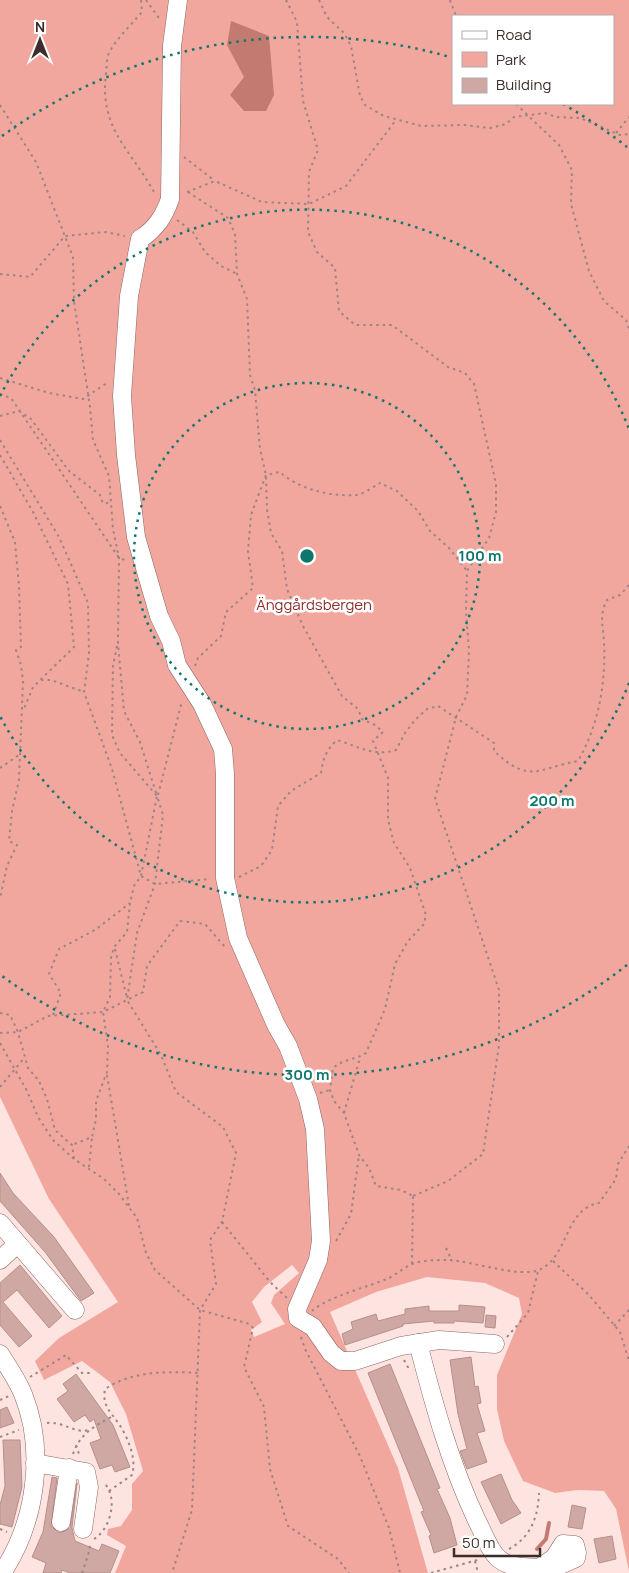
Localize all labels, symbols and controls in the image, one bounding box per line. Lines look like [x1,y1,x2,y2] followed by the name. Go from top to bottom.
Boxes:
[15,15,65,65] north arrow
[452,15,614,105] legend
[35,17,45,36] text: N
[496,24,532,45] text: Road
[496,49,526,70] text: Park
[496,74,551,95] text: Building
[459,545,501,566] text: 100 m
[298,547,316,565] centre of rings
[256,594,372,615] park label: Änggårdsbergen
[529,790,575,811] text: 200 m
[285,1064,329,1085] text: 300 m
[454,1526,540,1558] scale bar
[462,1532,496,1553] text: 50 m

